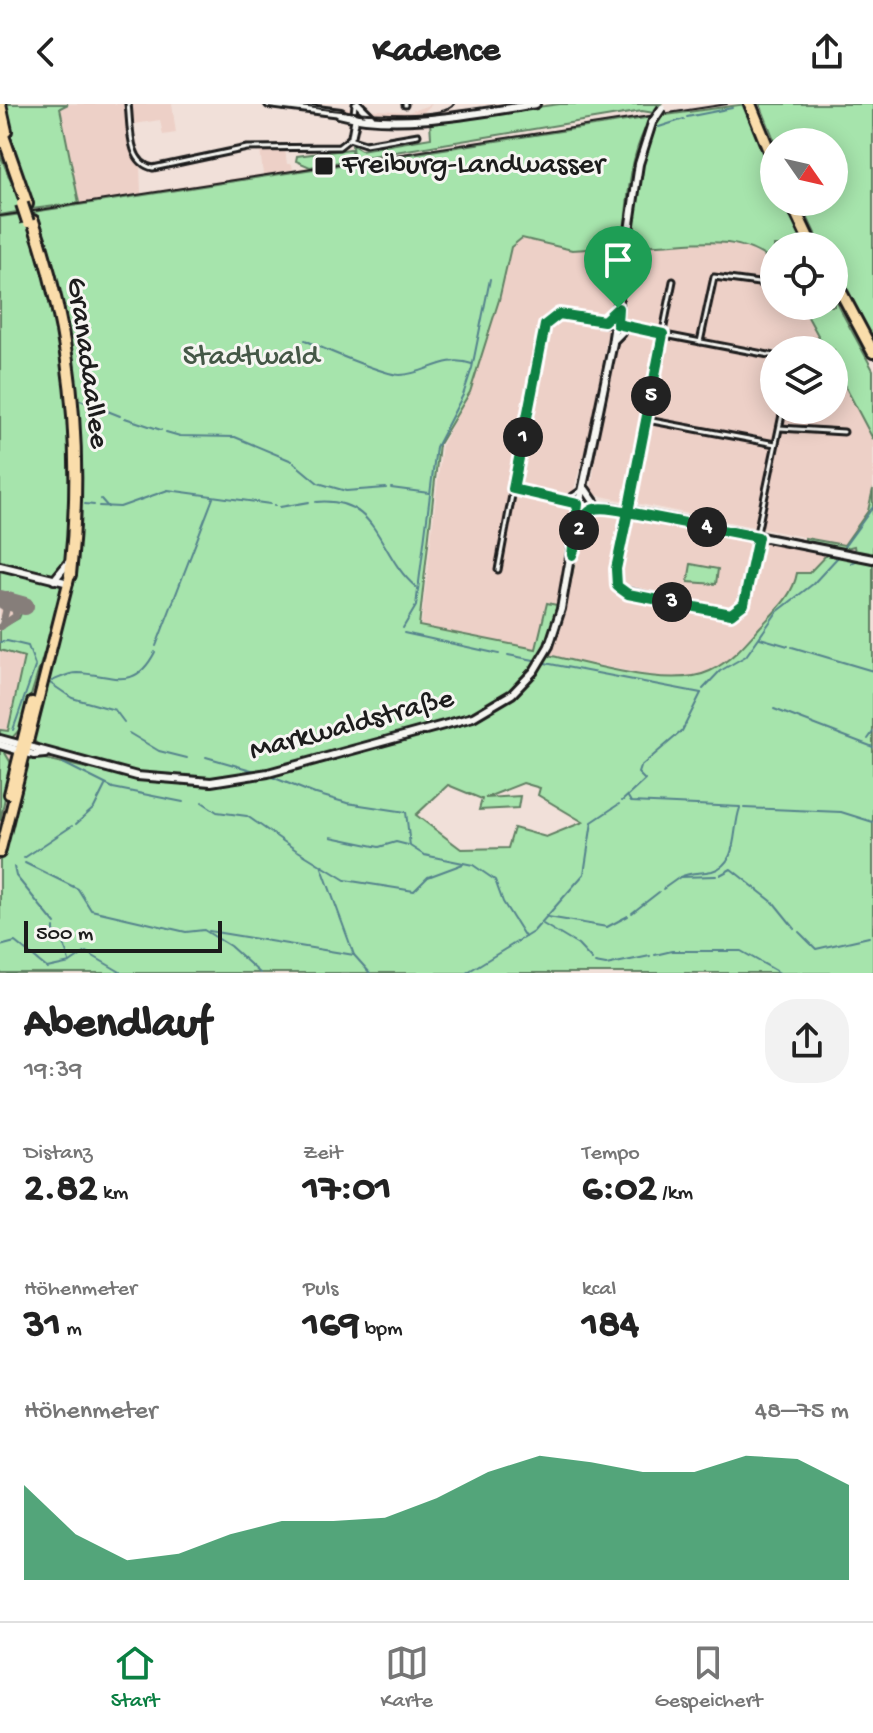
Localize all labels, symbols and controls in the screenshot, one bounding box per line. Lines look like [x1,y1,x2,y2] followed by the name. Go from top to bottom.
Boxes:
[24,30,68,74] icon: back
[805,30,849,74] icon: share
[373,31,500,74] text: Kadence
[760,128,848,216] north arrow
[760,128,848,424] map controls
[341,149,607,184] place label: Freiburg-Landwasser
[313,155,335,177] marker: Freiburg-Landwasser
[584,226,652,308] pin
[760,232,848,320] button: locate
[596,238,640,282] icon: arrive
[57,275,115,451] street label: Granadaallee
[760,336,848,424] button: layers
[183,341,322,376] park label: Stadtwald
[631,376,671,416] pin: 5
[645,383,657,409] text: 5
[503,417,543,457] pin: 1
[519,424,527,450] text: 1
[687,507,727,547] pin: 4
[559,510,599,550] pin: 2
[702,514,712,540] text: 4
[574,517,584,543] text: 2
[652,582,692,622] pin: 3
[666,589,678,615] text: 3
[246,682,458,770] street label: Markwaldstraße
[24,917,222,953] scale bar
[36,922,93,948] text: 500 m
[765,999,849,1083] button: share
[24,1000,211,1052] text: Abendlauf
[24,1056,82,1087] text: 19:39
[24,1141,93,1167] text: Distanz
[303,1141,342,1167] text: Zeit
[582,1141,640,1167] text: Tempo
[24,1167,98,1214] text: 2.82
[303,1167,391,1214] text: 17:01
[582,1167,657,1214] text: 6:02
[98,1181,128,1207] text: km
[657,1181,693,1207] text: /km
[24,1277,137,1303] text: Höhenmeter
[303,1277,338,1303] text: Puls
[582,1277,616,1303] text: kcal
[24,1303,61,1350] text: 31
[303,1303,359,1350] text: 169
[582,1303,639,1350] text: 184
[61,1317,82,1343] text: m
[359,1317,403,1343] text: bpm
[24,1397,157,1428] text: Höhenmeter
[755,1397,849,1428] text: 48–75 m
[111,1641,159,1715] tab: Start
[380,1641,433,1715] tab: Karte
[655,1641,762,1715] tab: Gespeichert

